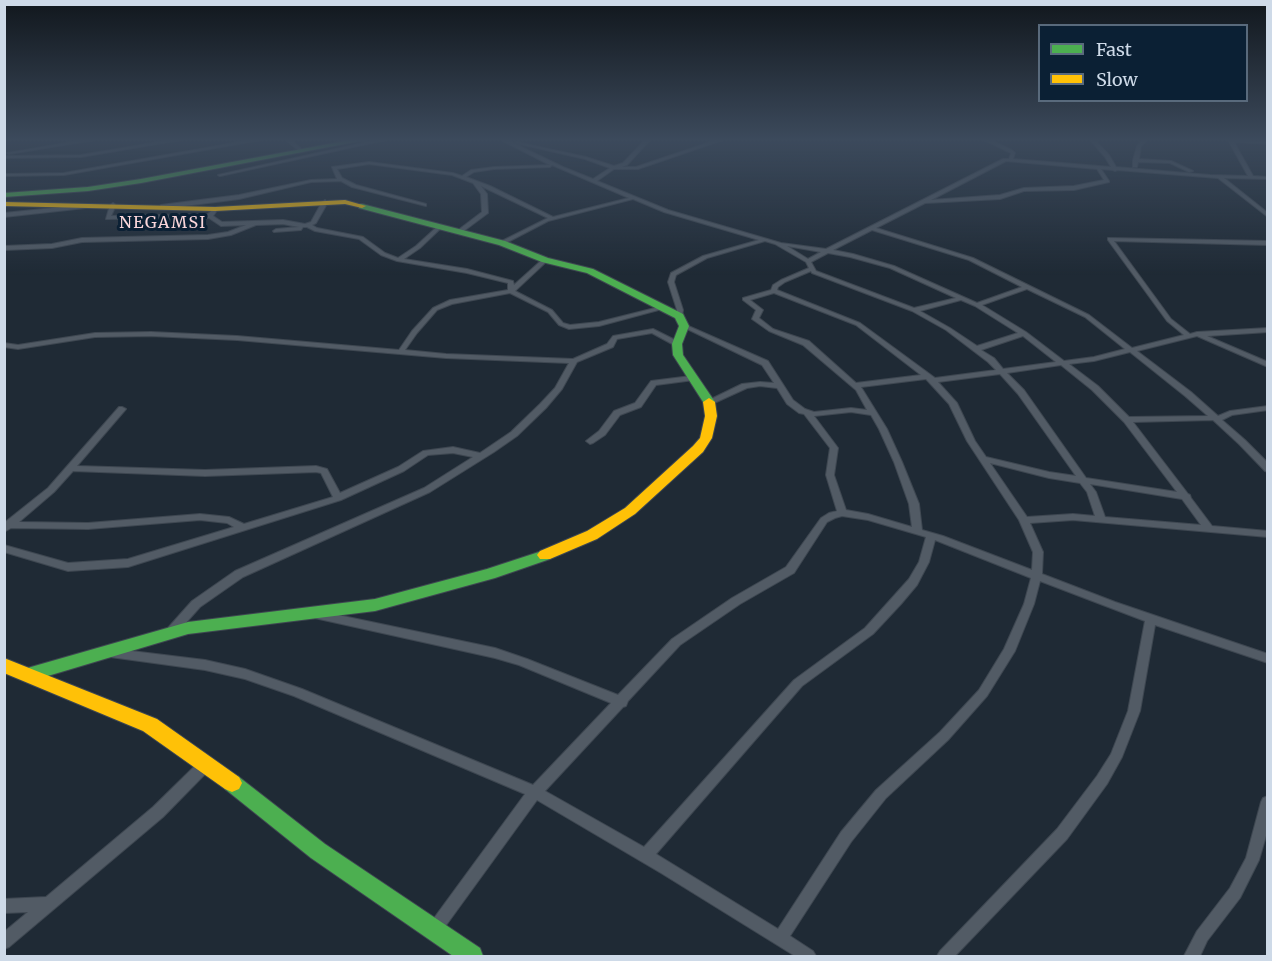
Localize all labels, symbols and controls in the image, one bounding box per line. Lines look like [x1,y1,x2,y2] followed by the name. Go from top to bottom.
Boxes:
[1038,24,1248,102] legend
[1096,38,1132,61] text: Fast
[1096,68,1138,91] text: Slow
[119,213,207,233] district label: NEGAMSI

